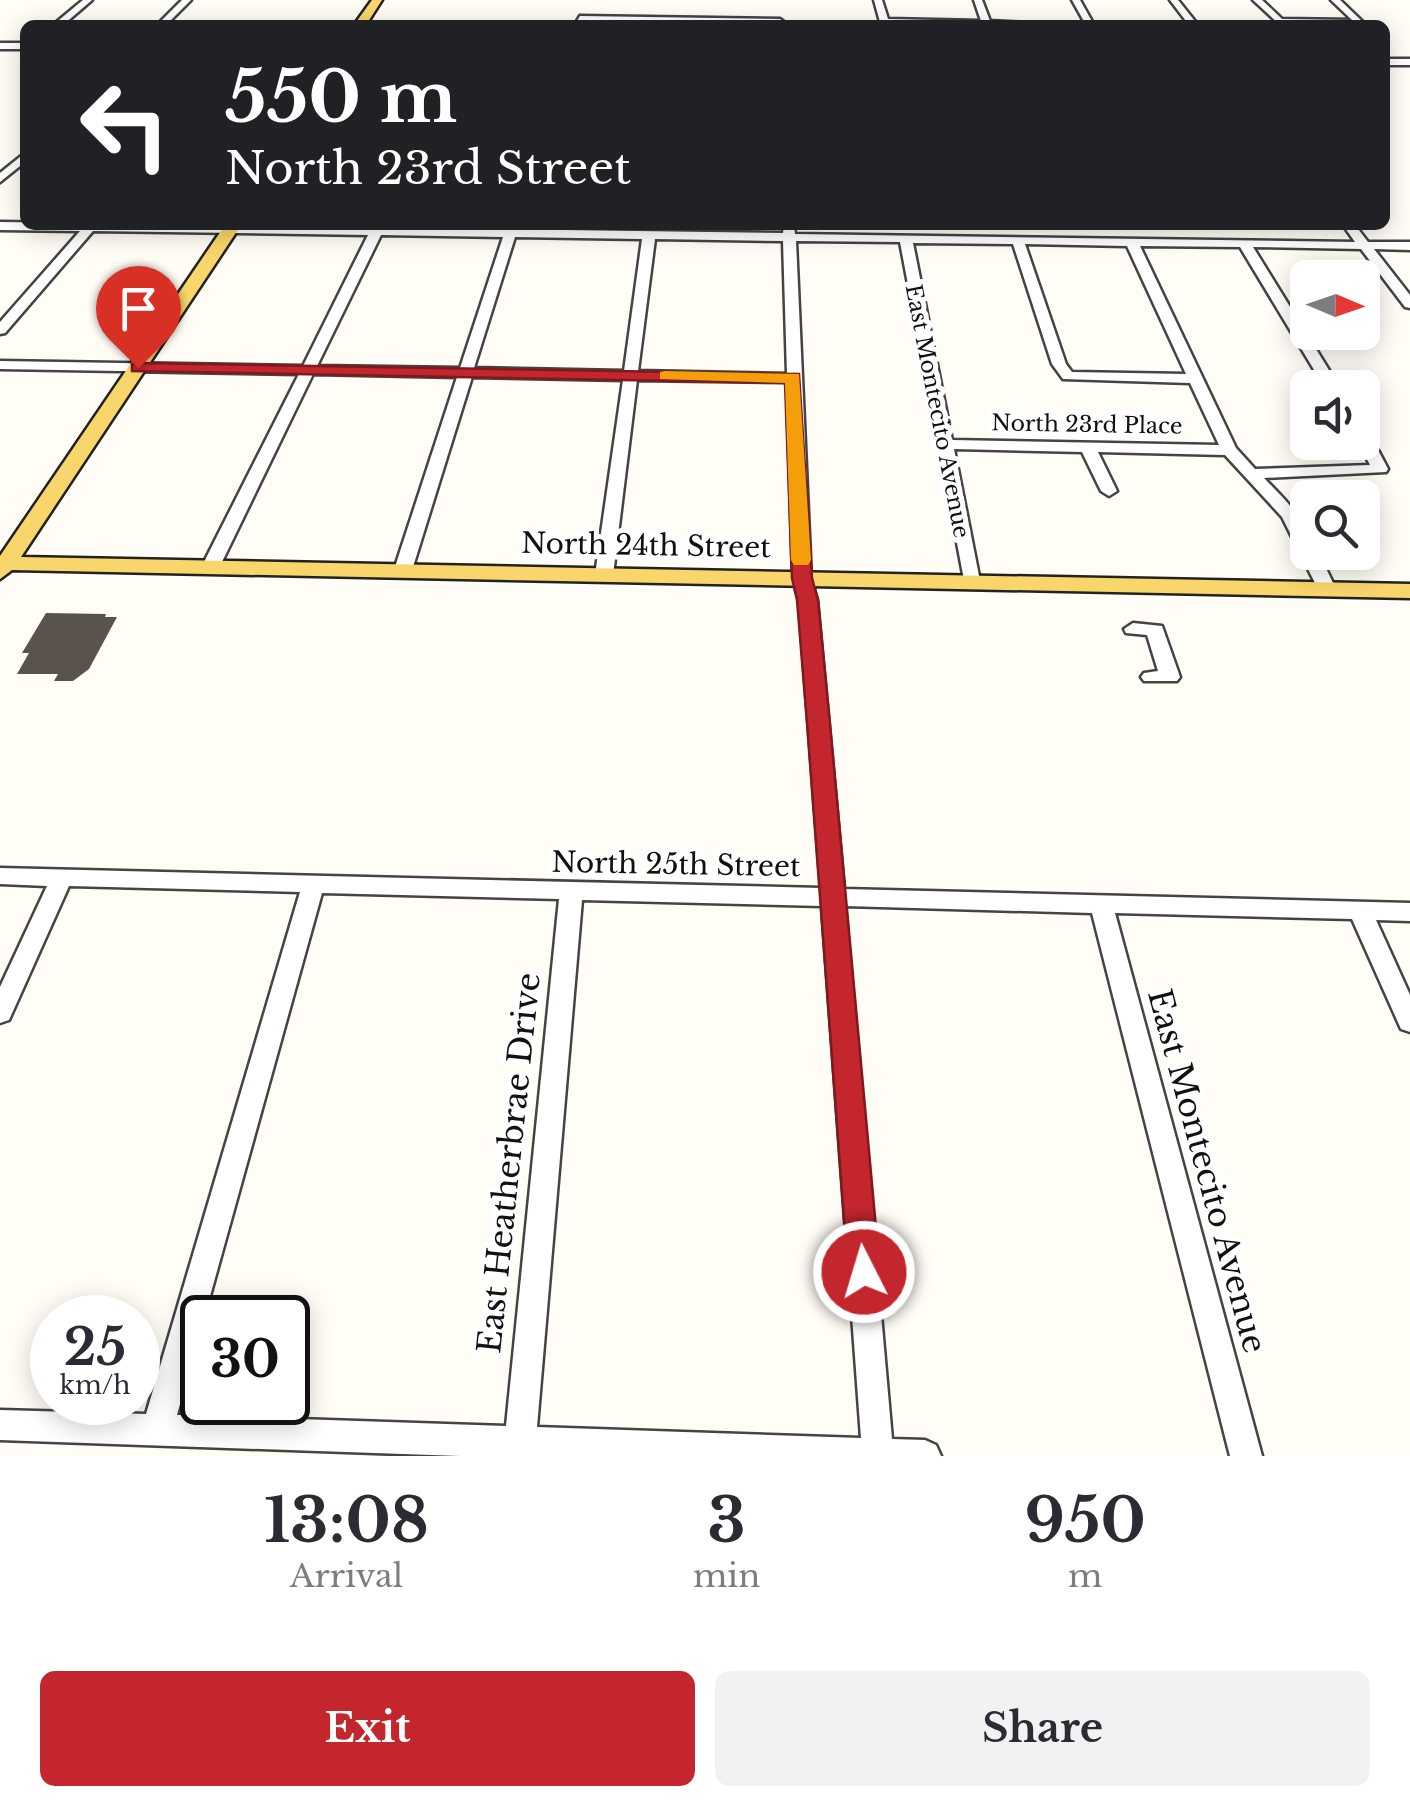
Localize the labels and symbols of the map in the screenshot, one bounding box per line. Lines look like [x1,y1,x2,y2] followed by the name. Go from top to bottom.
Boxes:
[1290,260,1380,350] north arrow
[96,266,181,369] pin
[900,282,975,540] street label: East Montecito Avenue
[991,409,1183,440] street label: North 23rd Place
[521,526,772,565] street label: North 24th Street
[551,845,801,884] street label: North 25th Street
[469,971,549,1355] street label: East Heatherbrae Drive
[1139,985,1275,1357] street label: East Montecito Avenue
[812,1220,916,1324] position arrow
[180,1295,310,1425] speed limit sign: 30

